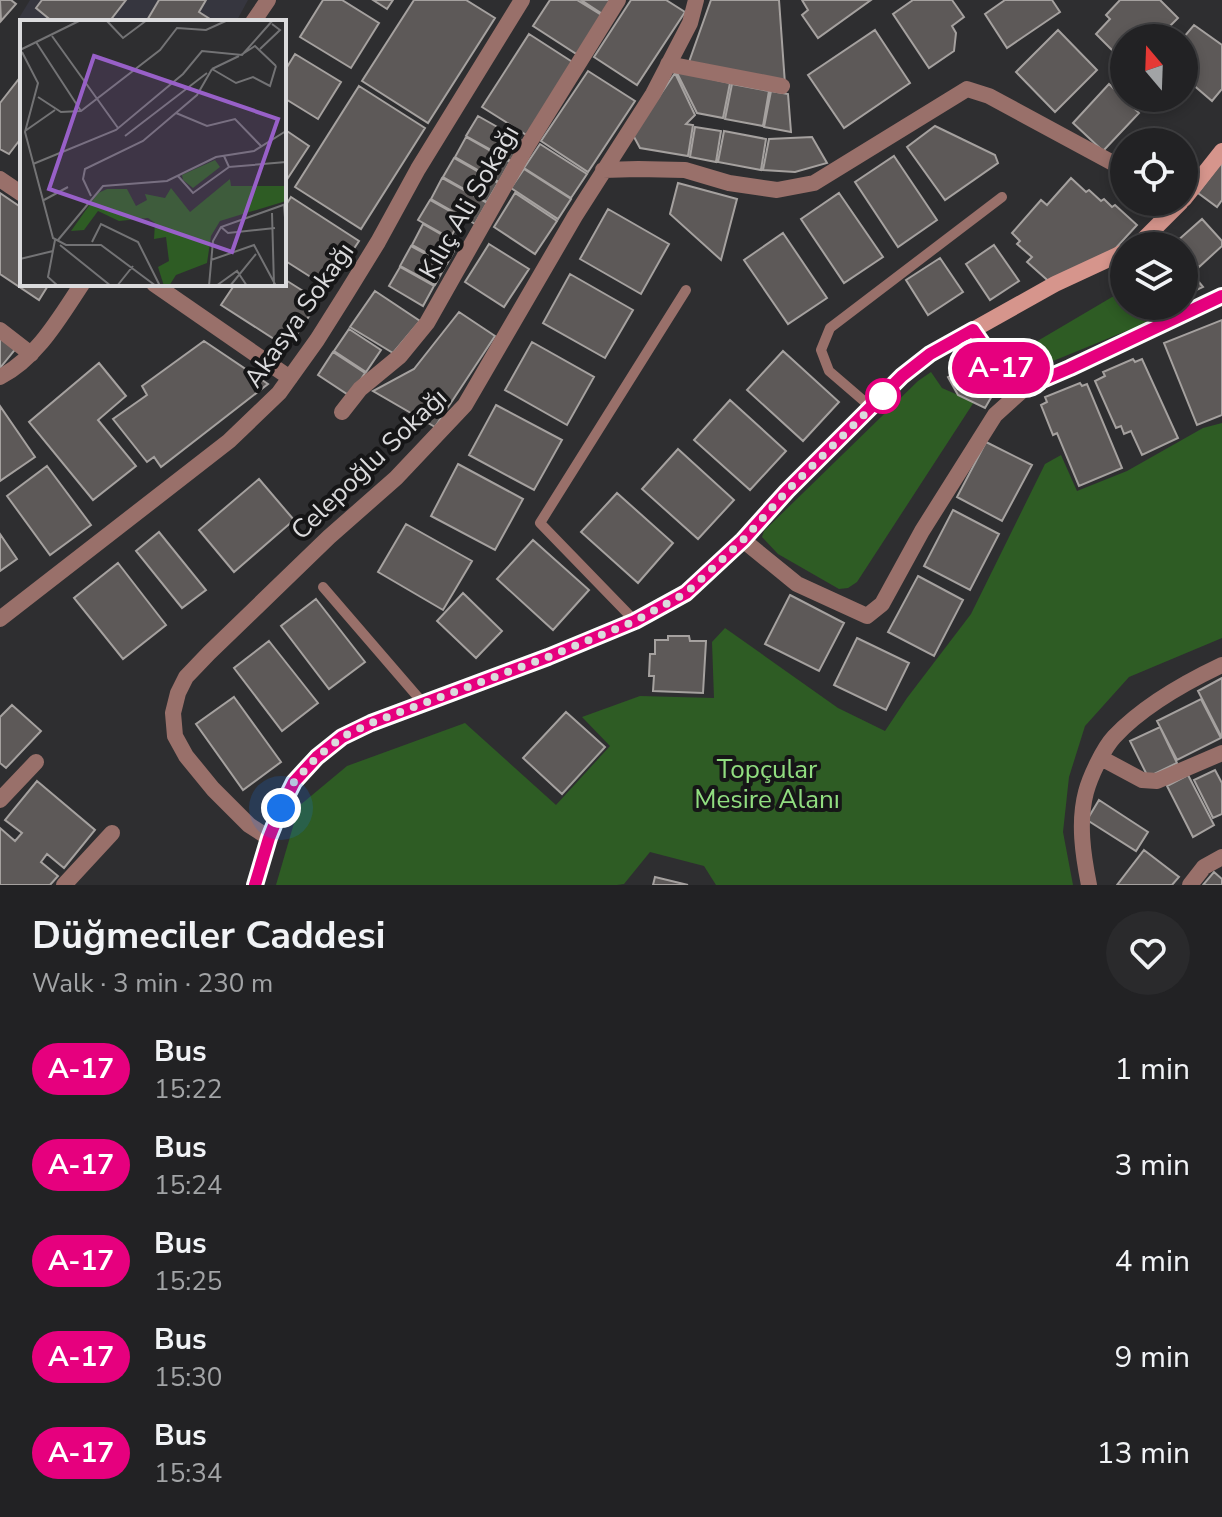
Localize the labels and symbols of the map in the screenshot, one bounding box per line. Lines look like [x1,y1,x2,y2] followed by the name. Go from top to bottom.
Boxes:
[20,20,286,286] inset map
[1110,24,1198,112] north arrow
[411,119,527,285] street label: Kılıç Ali Sokağı
[236,235,362,395] street label: Akasya Sokağı
[945,342,1057,394] line badge: A-17
[866,379,900,413] unlabelled marker
[283,381,455,547] street label: Celepoğlu Sokağı
[694,752,840,817] park label: Topçular Mesire Alanı
[261,788,301,828] your location

